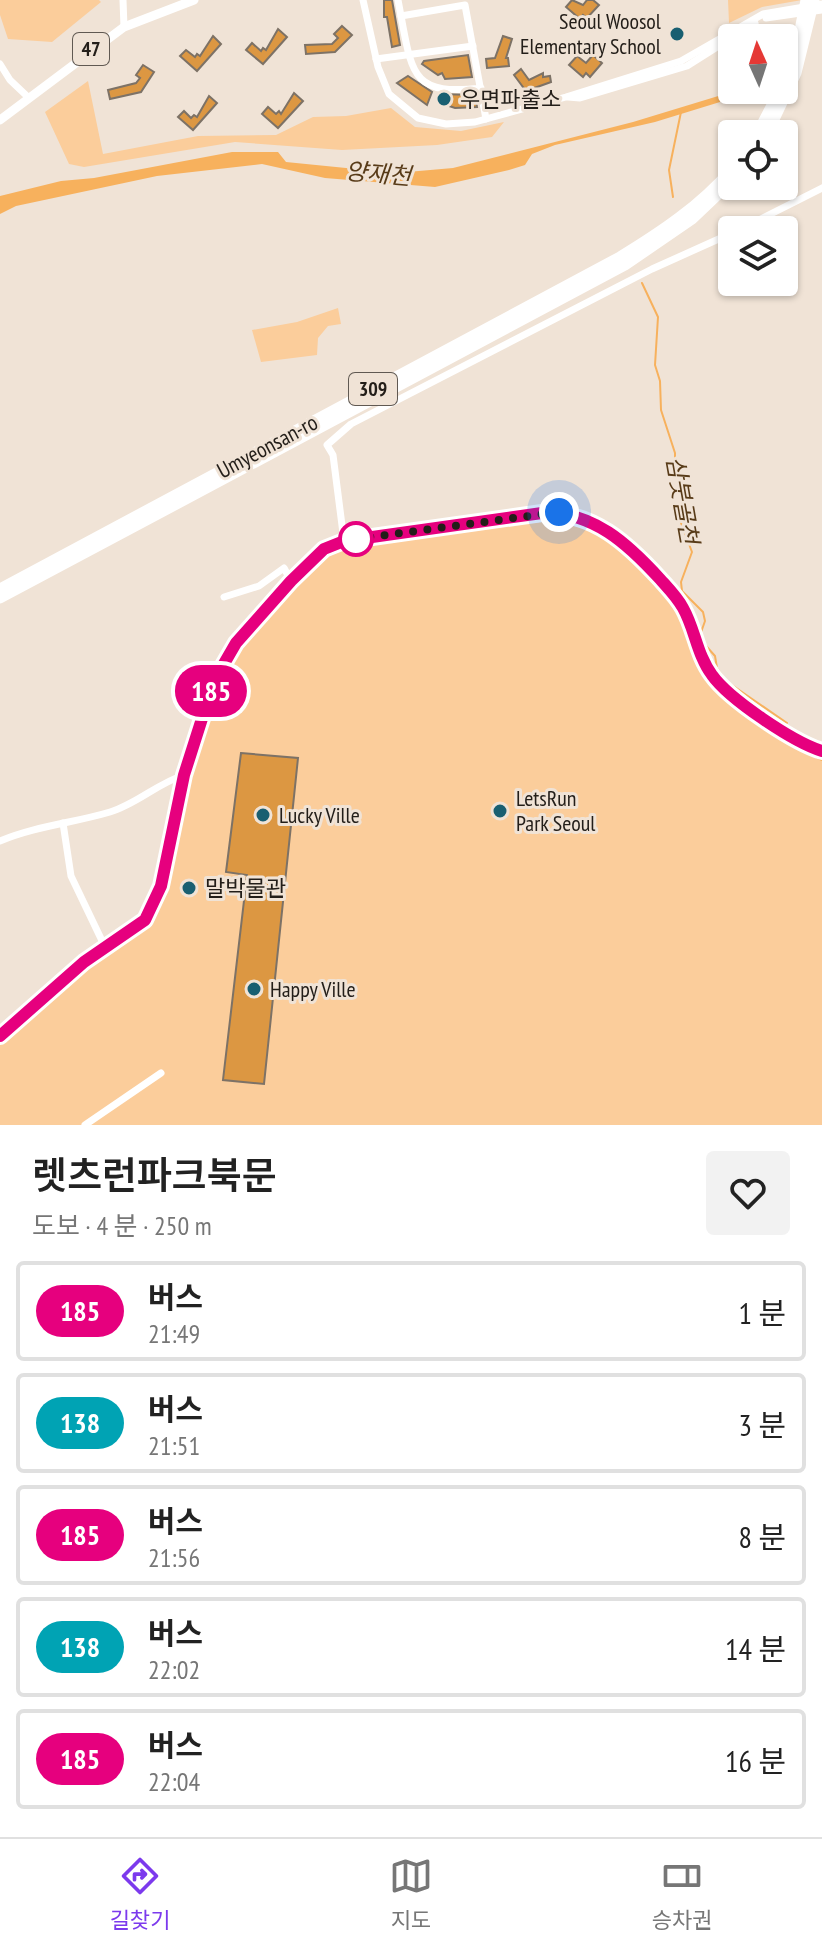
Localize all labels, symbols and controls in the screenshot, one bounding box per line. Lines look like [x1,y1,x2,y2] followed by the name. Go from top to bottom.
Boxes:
[520,7,662,60] place label: Seoul Woosol Elementary School
[718,24,798,104] north arrow
[718,24,798,296] map controls
[668,25,686,43] marker: Seoul Woosol Elementary School
[73,33,109,65] road number: 47
[460,85,561,113] place label: 우면파출소
[435,90,453,108] marker: 우면파출소
[718,120,798,200] button: locate
[344,155,415,192] water label: 양재천
[718,216,798,296] button: layers
[349,373,397,405] road number: 309
[212,408,322,484] street label: Umyeonsan-ro
[660,454,706,549] water label: 삼붓골천
[539,492,579,532] your location
[339,522,373,556] unlabelled marker
[165,665,257,717] line badge: 185
[191,672,231,709] text: 185
[516,784,596,837] place label: LetsRun Park Seoul
[279,801,360,829] place label: Lucky Ville
[491,802,509,820] marker: LetsRun Park Seoul
[254,806,272,824] marker: Lucky Ville
[205,874,286,902] place label: 말박물관
[180,879,198,897] marker: 말박물관
[270,975,356,1003] place label: Happy Ville
[245,980,263,998] marker: Happy Ville
[32,1150,277,1199] text: 렛츠런파크북문
[706,1151,790,1235] button: heart
[32,1209,212,1242] text: 도보 · 4 분 · 250 m
[148,1277,203,1316] text: 버스
[60,1292,100,1329] text: 185
[739,1293,786,1332] text: 1 분
[148,1317,200,1350] text: 21:49
[148,1389,203,1428] text: 버스
[60,1404,100,1441] text: 138
[739,1405,786,1444] text: 3 분
[148,1429,200,1462] text: 21:51
[148,1501,203,1540] text: 버스
[60,1516,100,1553] text: 185
[739,1517,786,1556] text: 8 분
[148,1541,200,1574] text: 21:56
[148,1613,203,1652] text: 버스
[60,1628,100,1665] text: 138
[725,1629,786,1668] text: 14 분
[148,1653,200,1686] text: 22:02
[148,1725,203,1764] text: 버스
[60,1740,100,1777] text: 185
[725,1741,786,1780] text: 16 분
[148,1765,200,1798] text: 22:04
[109,1854,170,1934] tab: 길찾기
[389,1854,433,1934] tab: 지도
[652,1854,713,1934] tab: 승차권

